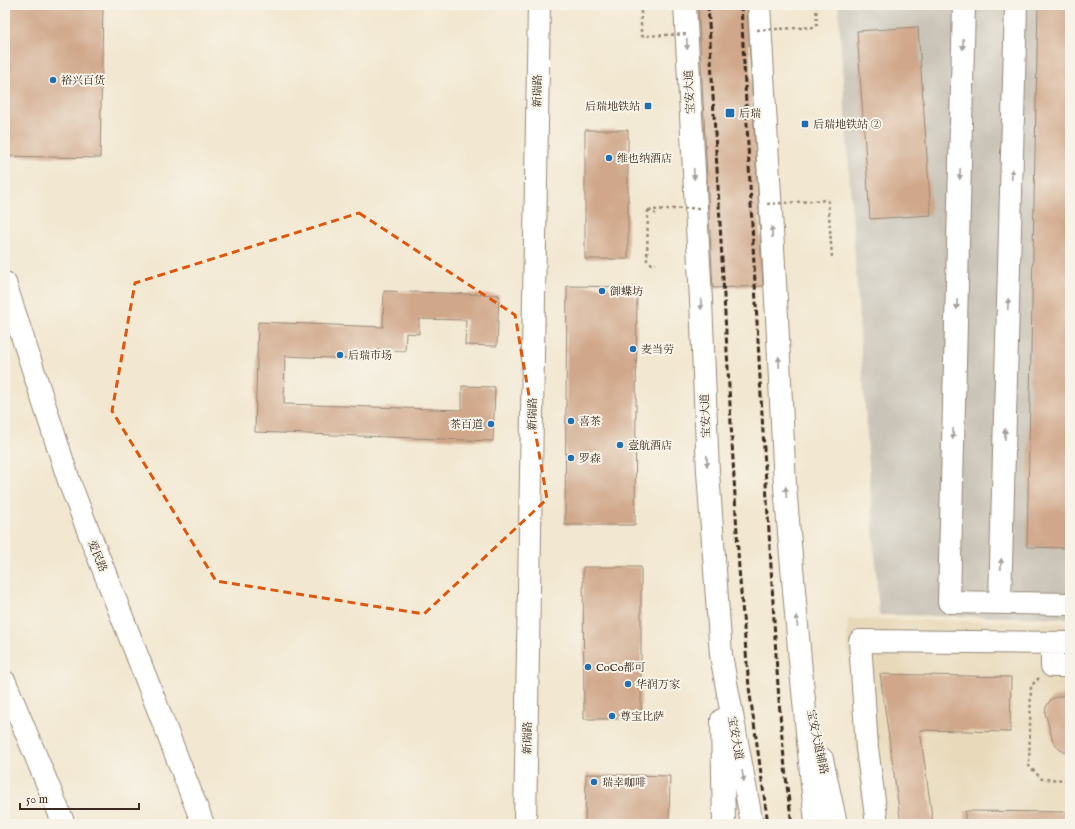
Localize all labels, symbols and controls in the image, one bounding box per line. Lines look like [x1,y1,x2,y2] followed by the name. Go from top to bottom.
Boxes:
[683,38,690,50] one-way arrow
[960,38,967,50] one-way arrow
[682,70,698,114] street label: 宝安大道
[61,74,105,88] place label: 裕兴百货
[531,74,545,108] street label: 新瑞路
[48,75,58,85] marker: 裕兴百货
[585,100,640,114] place label: 后瑞地铁站
[643,101,653,111] marker: 后瑞地铁站
[724,107,736,119] marker: 后瑞
[739,107,761,121] place label: 后瑞
[813,118,881,132] place label: 后瑞地铁站 ②
[800,119,810,129] marker: 后瑞地铁站 ②
[617,152,672,166] place label: 维也纳酒店
[604,153,614,163] marker: 维也纳酒店
[690,168,697,180] one-way arrow
[957,168,963,181] one-way arrow
[1008,168,1015,180] one-way arrow
[769,226,776,238] one-way arrow
[610,285,643,299] place label: 御蝶坊
[597,286,607,296] marker: 御蝶坊
[1005,297,1011,310] one-way arrow
[698,298,704,311] one-way arrow
[953,298,960,310] one-way arrow
[641,343,674,357] place label: 麦当劳
[628,344,638,354] marker: 麦当劳
[348,349,392,363] place label: 后瑞市场
[335,350,345,360] marker: 后瑞市场
[776,356,783,368] one-way arrow
[698,394,714,438] street label: 宝安大道
[526,397,540,431] street label: 新瑞路
[579,415,601,429] place label: 喜茶
[566,416,576,426] marker: 喜茶
[450,418,483,432] place label: 茶百道
[486,419,496,429] marker: 茶百道
[950,428,956,441] one-way arrow
[1001,428,1008,440] one-way arrow
[628,439,672,453] place label: 壹航酒店
[615,440,625,450] marker: 壹航酒店
[579,452,601,466] place label: 罗森
[566,453,576,463] marker: 罗森
[704,455,711,467] one-way arrow
[782,486,789,498] one-way arrow
[84,538,110,574] street label: 爱民路
[998,557,1004,570] one-way arrow
[793,615,800,627] one-way arrow
[596,661,646,675] place label: CoCo都可
[583,662,593,672] marker: CoCo都可
[636,678,680,692] place label: 华润万家
[623,679,633,689] marker: 华润万家
[803,708,831,776] street label: 宝安大道辅路
[620,710,664,724] place label: 尊宝比萨
[607,711,617,721] marker: 尊宝比萨
[724,715,746,761] street label: 宝安大道
[521,721,535,755] street label: 新瑞路
[740,770,746,782] one-way arrow
[602,776,646,790] place label: 瑞幸咖啡
[589,777,599,787] marker: 瑞幸咖啡
[20,785,139,811] scale bar
[26,792,48,807] text: 50 m

